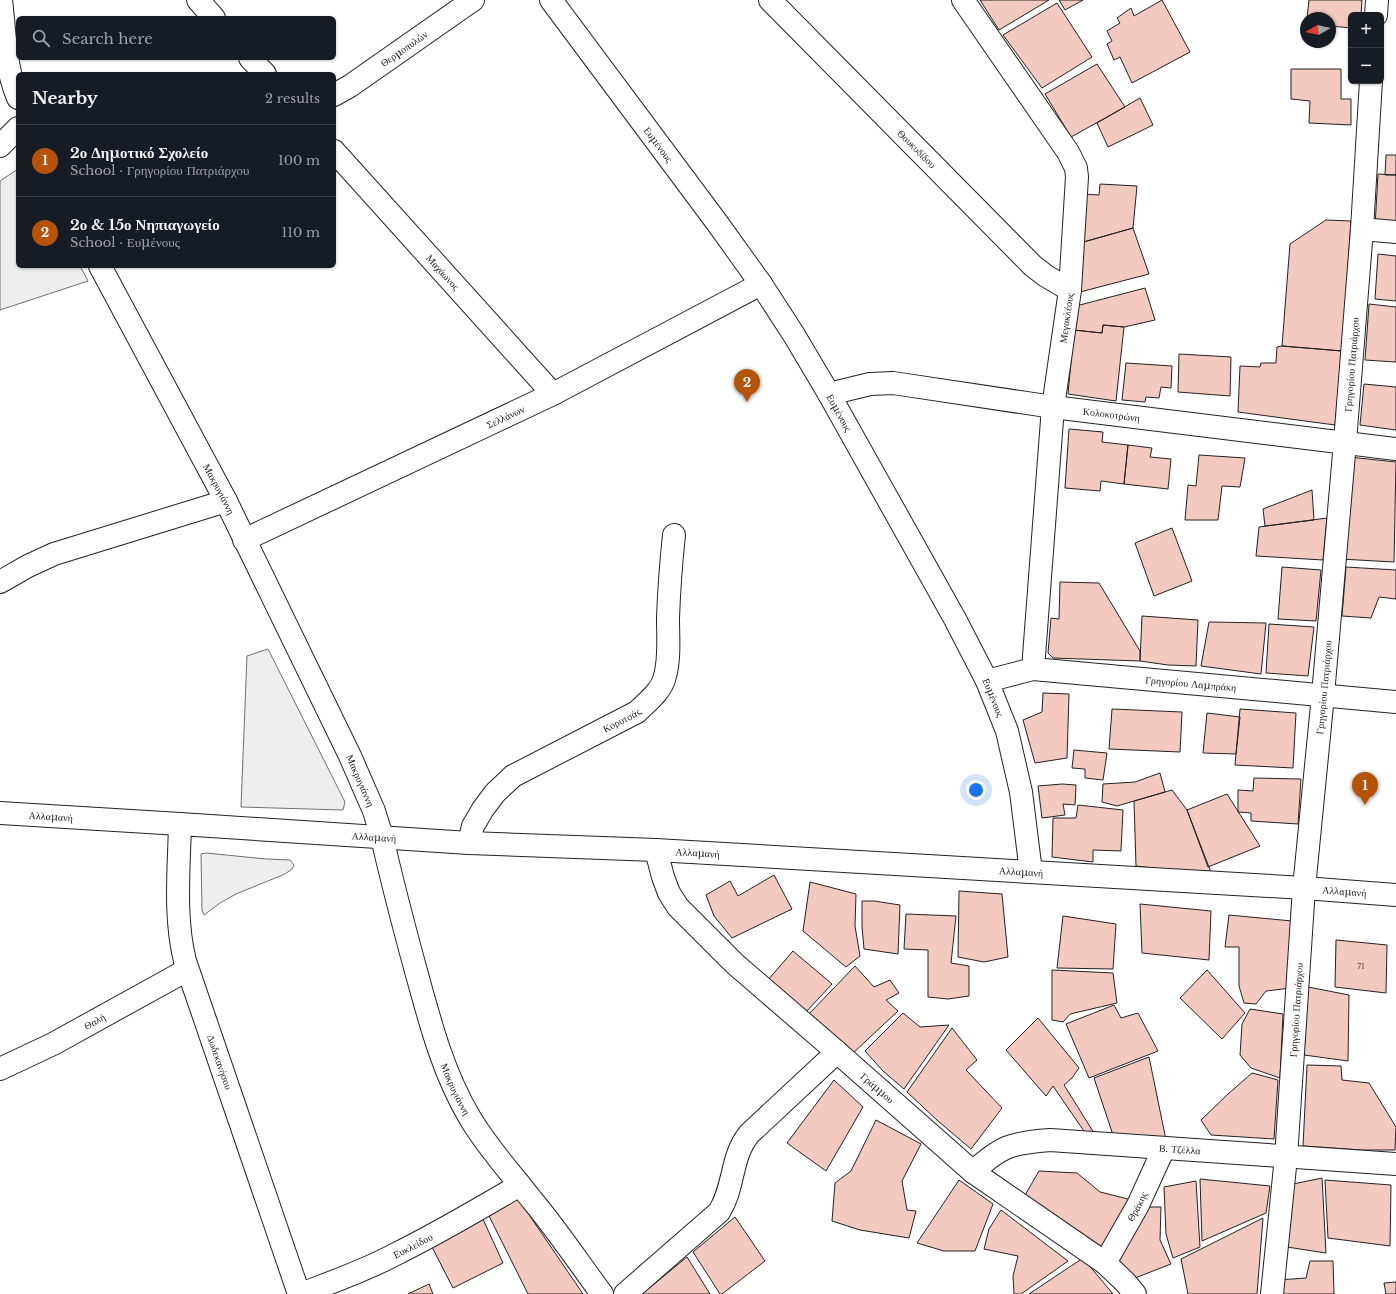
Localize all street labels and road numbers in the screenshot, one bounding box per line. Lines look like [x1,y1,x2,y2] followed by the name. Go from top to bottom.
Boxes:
[378,28,431,70] street label: Θερμοπυλών
[641,124,676,165] street label: Ευμένους
[895,127,939,171] street label: Θουκυδίδου
[423,252,462,293] street label: Μαχάωνος
[1057,292,1076,344] street label: Μεγακλέους
[1341,317,1362,412] street label: Γρηγορίου Πατριάρχου
[823,392,855,434] street label: Ευμένους
[484,402,527,432] street label: Σελλάνων
[1082,405,1141,425] street label: Κολοκοτρώνη
[200,462,238,517] street label: Μακρυγιάννη
[1313,640,1335,735] street label: Γρηγορίου Πατριάρχου
[1145,673,1237,694] street label: Γρηγορίου Λαμπράκη
[980,676,1007,719] street label: Ευμένους
[601,706,644,736] street label: Κορυτσάς
[343,753,377,809] street label: Μακρυγιάννη
[28,809,73,824] street label: Αλλαμανή
[351,829,397,845] street label: Αλλαμανή
[675,845,720,861] street label: Αλλαμανή
[999,864,1044,880] street label: Αλλαμανή
[1322,883,1367,900] street label: Αλλαμανή
[1287,962,1306,1058] street label: Γρηγορίου Πατριάρχου
[82,1010,108,1033] street label: Θαλή
[204,1033,235,1091] street label: Δωδεκανήσου
[438,1061,473,1118] street label: Μακρυγιάννη
[858,1070,897,1106] street label: Γράμμου
[1159,1142,1202,1157] street label: Β. Τζέλλα
[1124,1190,1150,1224] street label: Θράκης
[391,1230,435,1261] street label: Ευκλείδου

